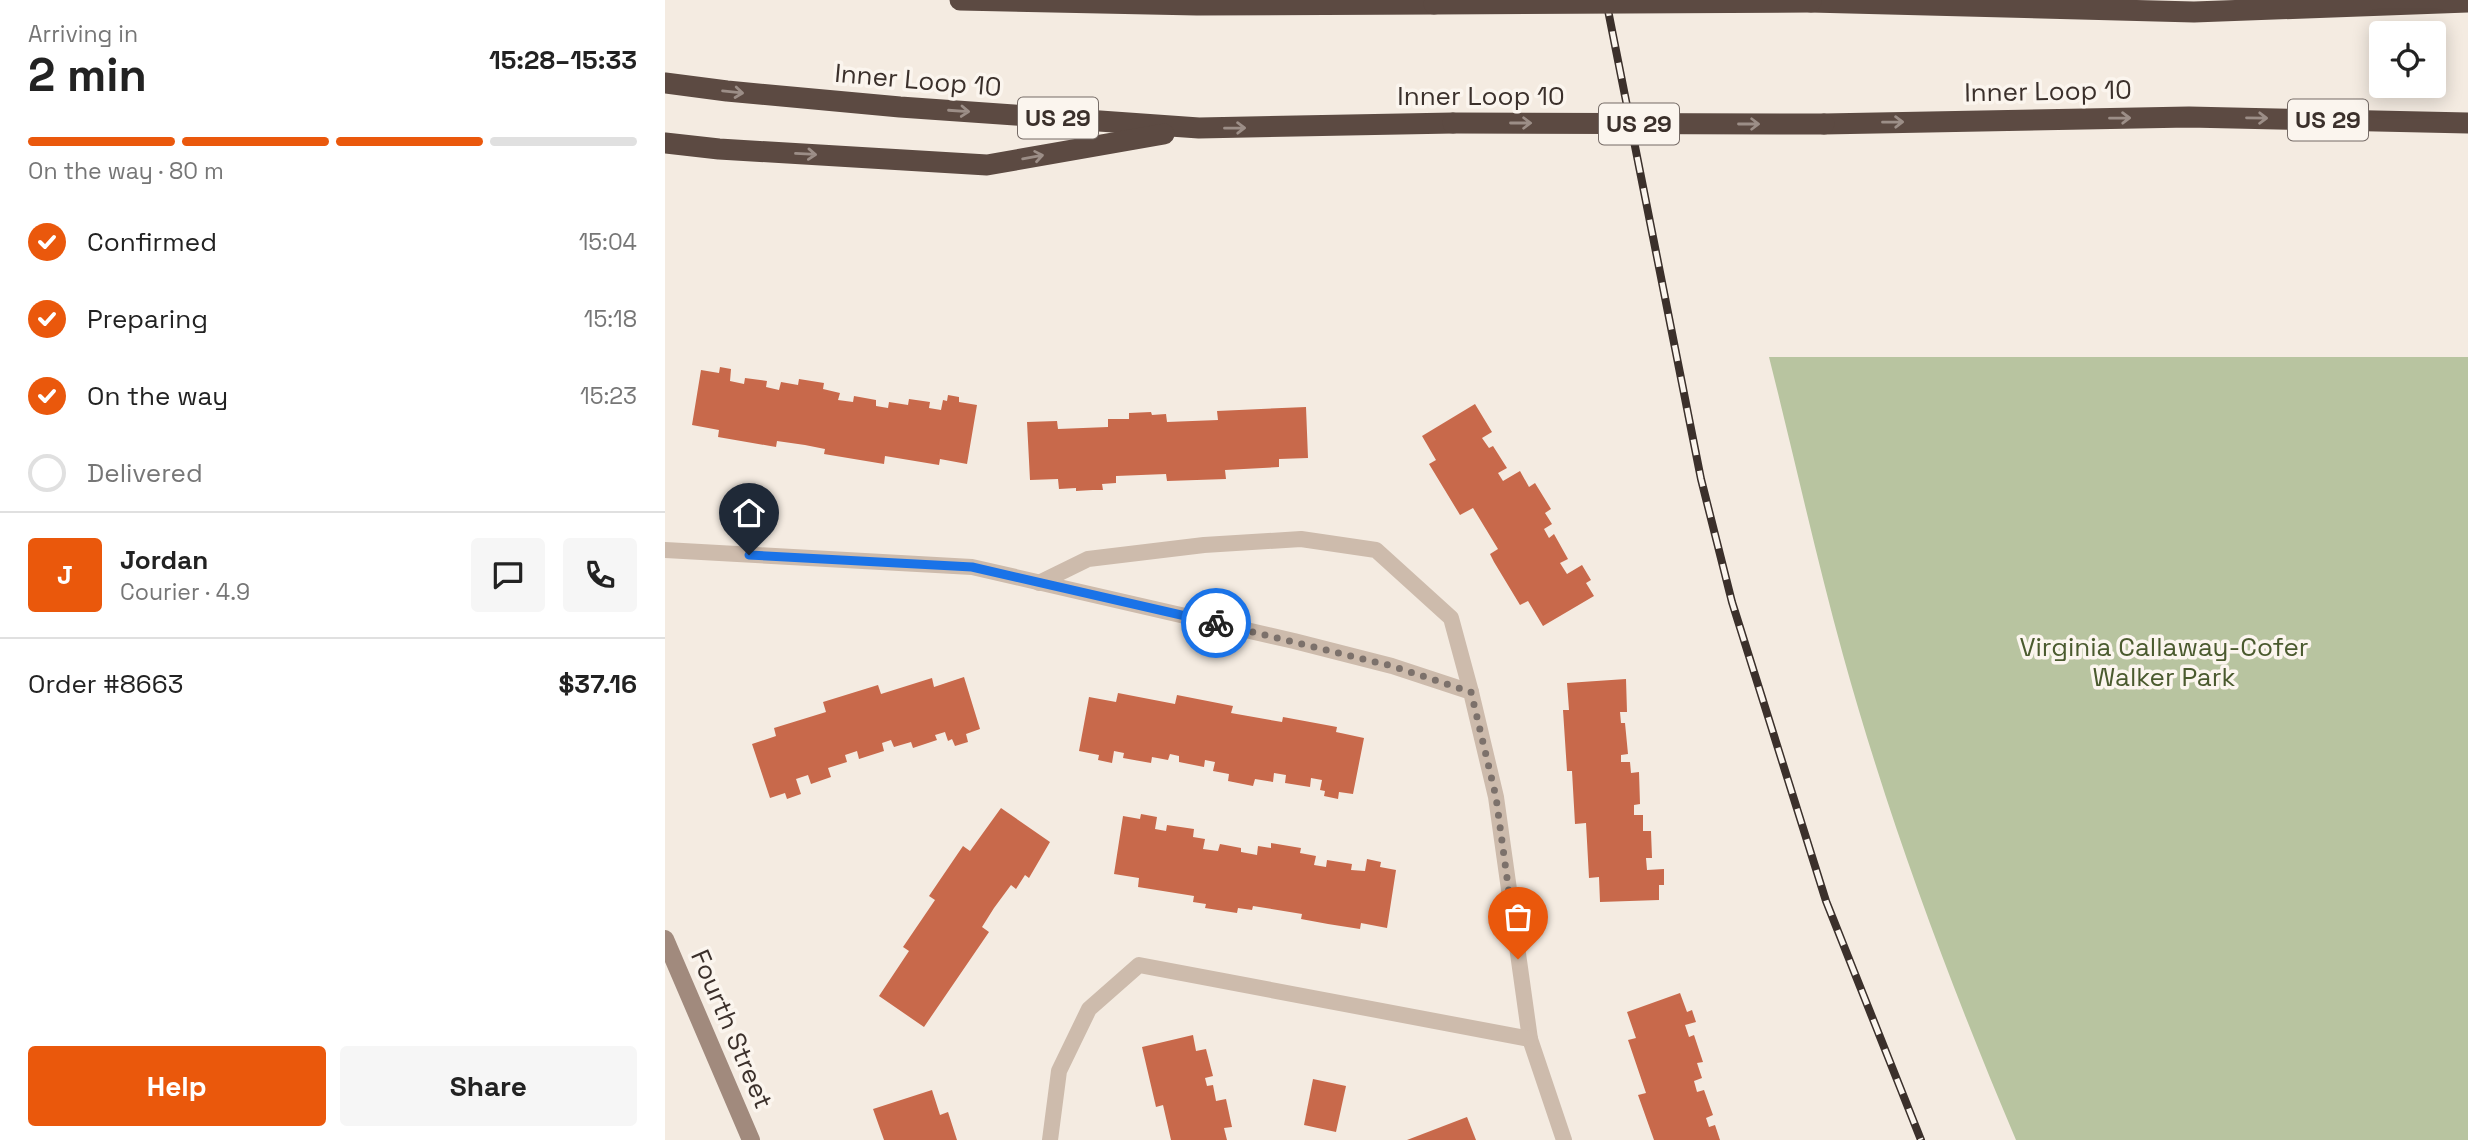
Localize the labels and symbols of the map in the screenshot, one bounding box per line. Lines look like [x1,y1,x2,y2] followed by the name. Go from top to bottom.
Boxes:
[833,56,1003,104] street label: Inner Loop 10
[1964,73,2132,109] street label: Inner Loop 10
[1397,79,1565,113] street label: Inner Loop 10
[721,86,743,99] one-way arrow
[1018,98,1098,138] road number: US 29
[2288,100,2368,140] road number: US 29
[1599,104,1679,144] road number: US 29
[947,105,970,118] one-way arrow
[2108,111,2131,125] one-way arrow
[2245,112,2268,125] one-way arrow
[1881,116,1904,129] one-way arrow
[1510,117,1533,130] one-way arrow
[1737,117,1760,131] one-way arrow
[1223,121,1246,135] one-way arrow
[795,148,817,161] one-way arrow
[1021,150,1044,163] one-way arrow
[719,483,779,555] pin
[1181,588,1251,658] courier
[2019,630,2309,694] park label: Virginia Callaway-Cofer Walker Park
[1488,887,1548,959] pin
[683,944,781,1114] street label: Fourth Street

